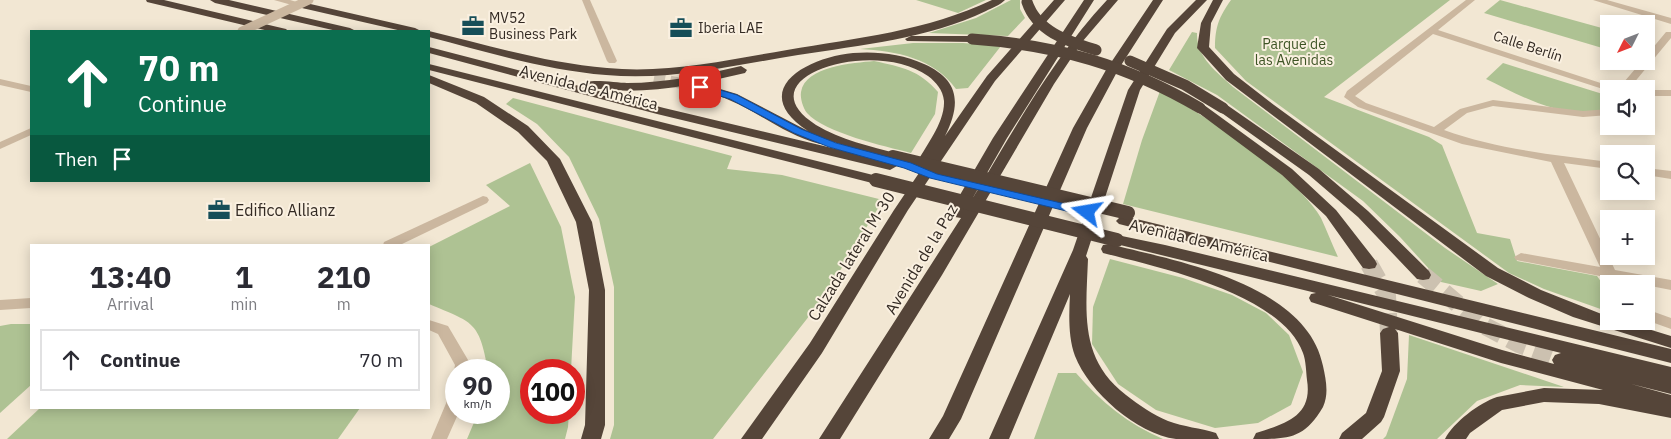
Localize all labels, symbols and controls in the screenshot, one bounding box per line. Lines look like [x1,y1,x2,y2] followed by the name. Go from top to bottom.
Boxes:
[489,9,578,43] place label: MV52 Business Park
[460,13,486,39] office icon: MV52 Business Park
[668,15,694,41] office icon: Iberia LAE
[1600,15,1655,70] north arrow
[1600,15,1655,330] map controls
[698,19,763,37] place label: Iberia LAE
[1491,26,1565,66] street label: Calle Berlín
[1255,35,1333,69] park label: Parque de las Avenidas
[138,45,220,91] text: 70 m
[55,50,120,115] icon: ahead
[517,60,661,114] street label: Avenida de América
[679,66,721,108] pin
[686,73,714,101] icon: arrive
[1600,80,1655,135] button: sound
[138,89,227,118] text: Continue
[108,145,136,173] icon: arrive
[1600,145,1655,200] button: search
[55,147,98,171] text: Then
[1060,185,1112,237] position arrow
[803,188,899,324] street label: Calzada lateral M-30
[206,197,232,223] office icon: Edifico Allianz
[235,200,335,220] place label: Edifico Allianz
[880,200,962,318] street label: Avenida de la Paz
[1600,210,1655,265] button: +
[1127,214,1271,266] street label: Avenida de América
[89,257,171,296] text: 13:40
[235,257,253,296] text: 1
[317,257,371,296] text: 210
[1600,275,1655,330] button: −
[107,294,154,314] text: Arrival
[230,294,257,314] text: min
[337,294,351,314] text: m
[57,346,85,374] icon: ahead
[100,348,180,372] text: Continue
[359,348,403,372] text: 70 m
[520,359,585,424] speed limit sign: 100
[462,369,493,402] text: 90
[463,396,492,411] text: km/h

